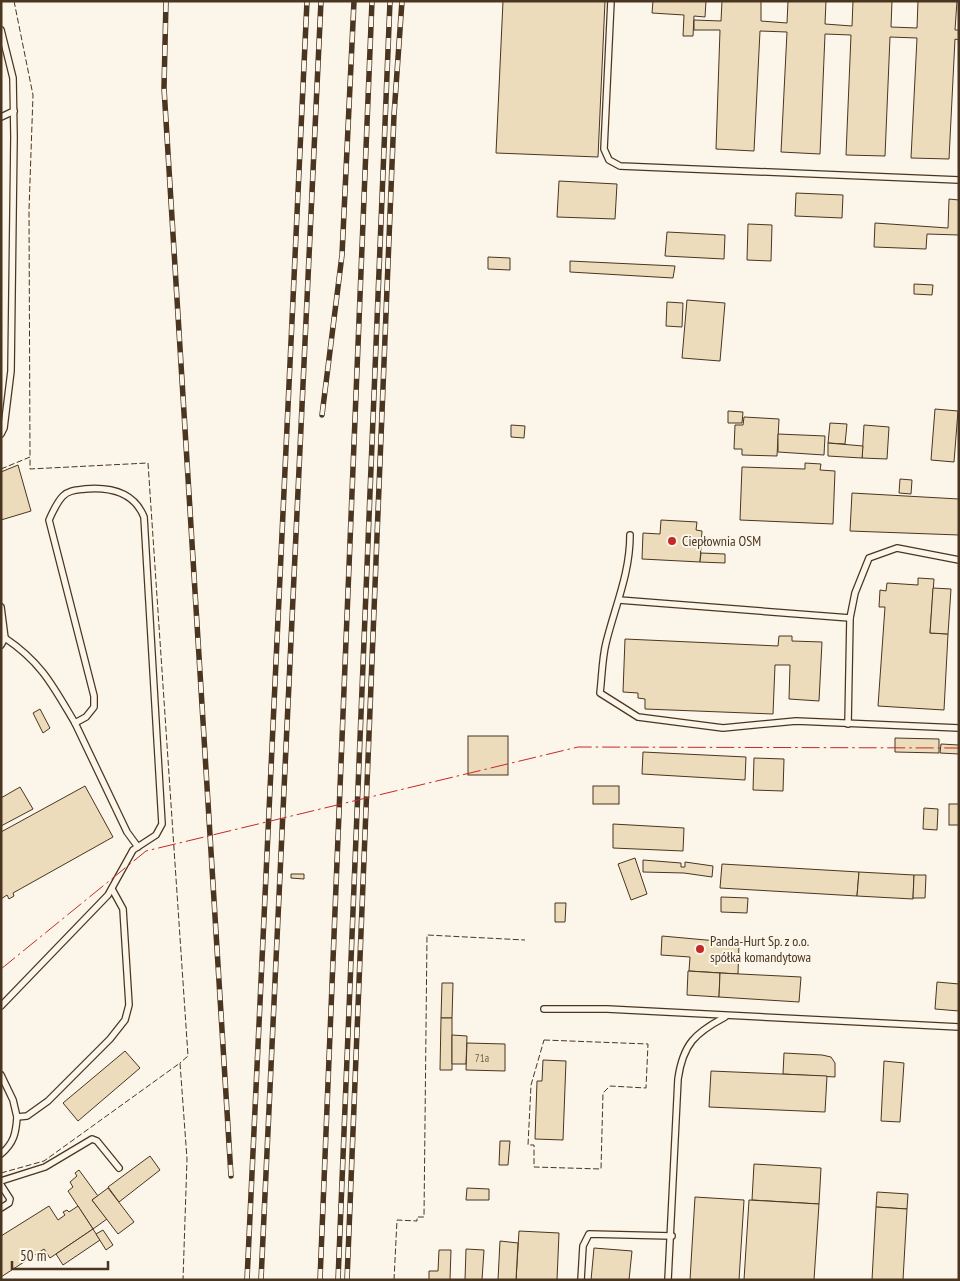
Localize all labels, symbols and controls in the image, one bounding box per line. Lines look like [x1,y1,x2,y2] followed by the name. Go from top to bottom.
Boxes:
[682,532,761,550] place label: Ciepłownia OSM
[666,535,678,547] marker: Ciepłownia OSM
[710,932,811,966] place label: Panda-Hurt Sp. z o.o. spółka komandytowa
[694,943,706,955] marker: Panda-Hurt Sp. z o.o. spółka komandytowa
[475,1051,489,1065] house number: 71a
[12,1238,109,1270] scale bar
[20,1246,46,1265] text: 50 m

